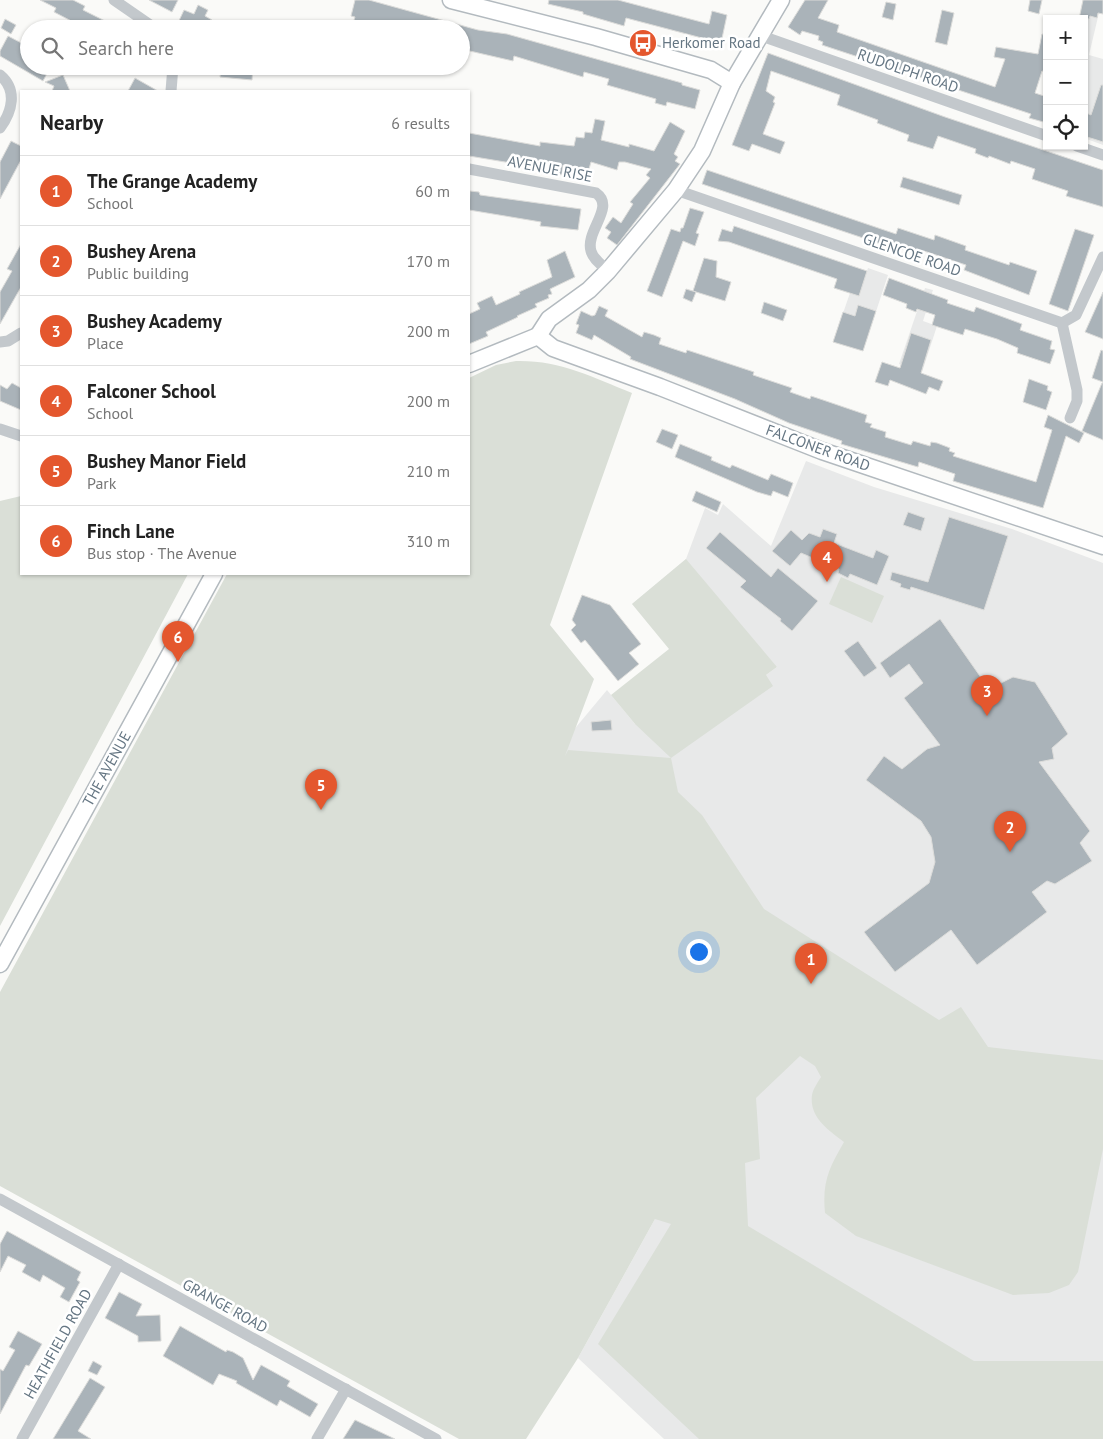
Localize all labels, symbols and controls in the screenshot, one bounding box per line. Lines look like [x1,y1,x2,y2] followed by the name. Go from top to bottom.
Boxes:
[1043,15,1088,150] map controls
[1043,15,1088,60] button: +
[20,20,470,75] search box
[628,28,658,58] bus stop icon: Herkomer Road
[662,33,761,52] place label: Herkomer Road
[38,34,66,62] icon: search
[78,36,174,60] text: Search here
[855,44,961,97] street label: RUDOLPH ROAD
[1043,60,1088,105] button: −
[1043,105,1088,150] button: locate
[40,109,103,136] text: Nearby
[391,113,450,133] text: 6 results
[506,151,594,186] street label: AVENUE RISE
[87,169,257,193] text: The Grange Academy
[51,181,61,201] text: 1
[415,181,450,201] text: 60 m
[87,193,133,213] text: School
[861,229,964,280] street label: GLENCOE ROAD
[87,239,196,263] text: Bushey Arena
[51,251,61,271] text: 2
[407,251,450,271] text: 170 m
[87,263,189,283] text: Public building
[87,309,222,333] text: Bushey Academy
[51,321,61,341] text: 3
[407,321,450,341] text: 200 m
[87,333,124,353] text: Place
[87,379,216,403] text: Falconer School
[51,391,61,411] text: 4
[407,391,450,411] text: 200 m
[87,403,133,423] text: School
[763,420,873,475] street label: FALCONER ROAD
[87,449,246,473] text: Bushey Manor Field
[51,461,61,481] text: 5
[407,461,450,481] text: 210 m
[87,473,116,493] text: Park
[87,519,175,543] text: Finch Lane
[51,531,61,551] text: 6
[407,531,450,551] text: 310 m
[811,541,843,582] pin: 4
[87,543,237,563] text: Bus stop · The Avenue
[162,621,194,662] pin: 6
[971,675,1003,716] pin: 3
[78,728,135,809] street label: THE AVENUE
[305,769,337,810] pin: 5
[994,811,1026,852] pin: 2
[686,939,712,965] your location
[795,943,827,984] pin: 1
[179,1274,271,1337] street label: GRANGE ROAD
[19,1285,96,1402] street label: HEATHFIELD ROAD

